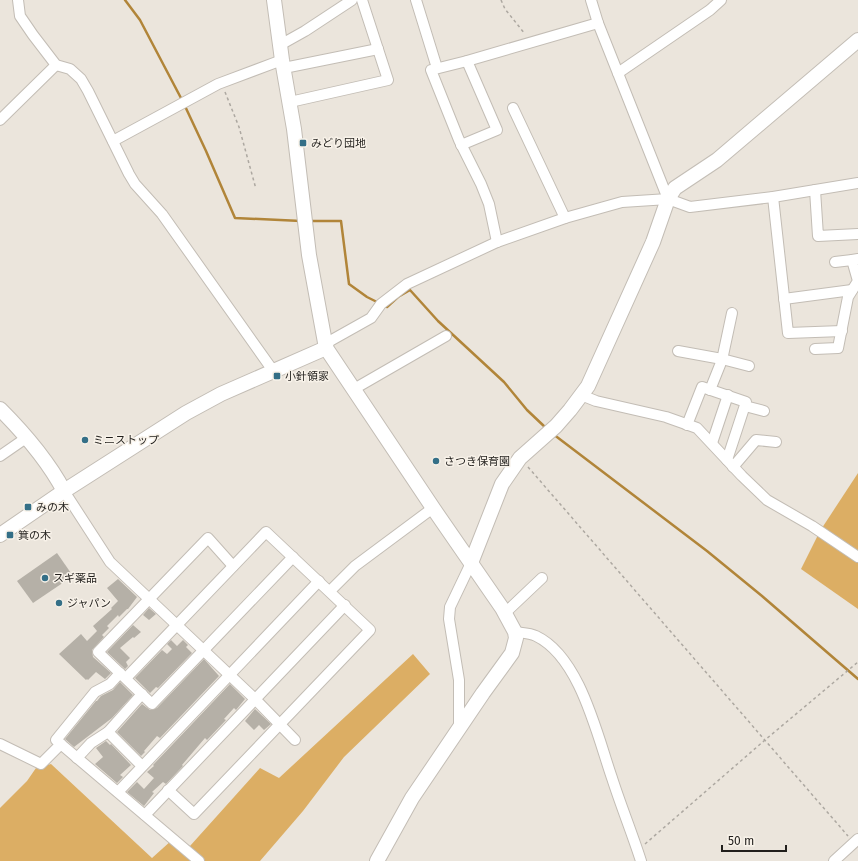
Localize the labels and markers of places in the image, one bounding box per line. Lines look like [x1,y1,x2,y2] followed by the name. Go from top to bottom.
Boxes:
[311,137,366,150] place label: みどり団地
[298,138,308,148] marker: みどり団地
[285,370,329,383] place label: 小針領家
[272,371,282,381] marker: 小針領家
[93,434,159,447] place label: ミニストップ
[80,435,90,445] marker: ミニストップ
[444,455,510,468] place label: さつき保育園
[431,456,441,466] marker: さつき保育園
[36,501,69,514] place label: みの木
[23,502,33,512] marker: みの木
[18,529,51,542] place label: 箕の木
[5,530,15,540] marker: 箕の木
[53,572,97,585] place label: スギ薬品
[40,573,50,583] marker: スギ薬品
[67,597,111,610] place label: ジャパン
[54,598,64,608] marker: ジャパン

